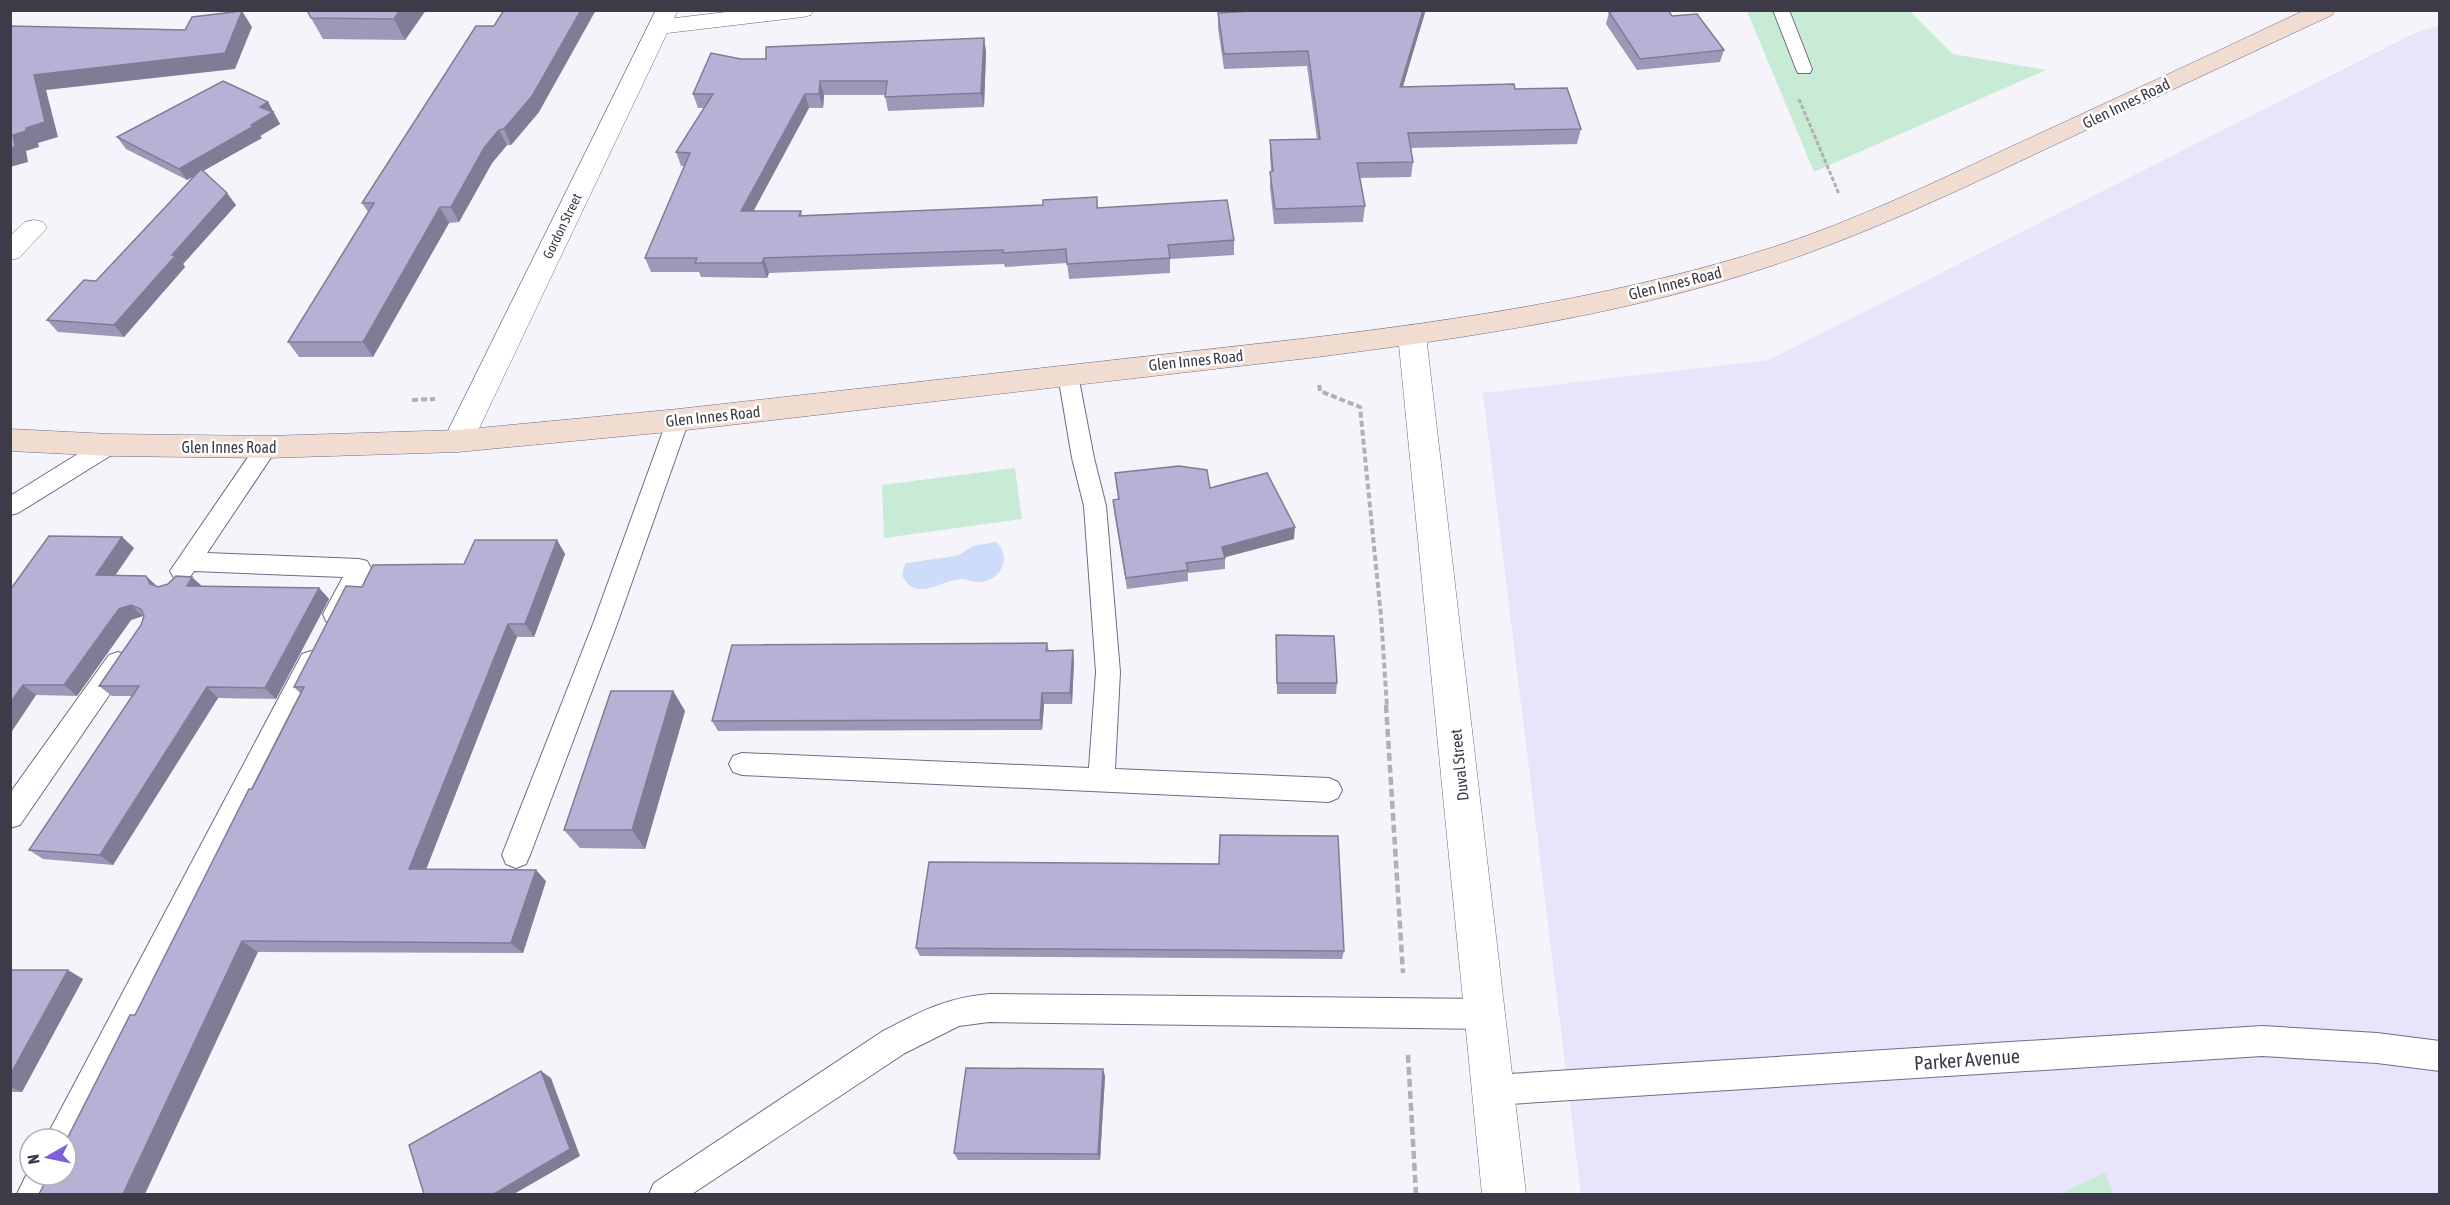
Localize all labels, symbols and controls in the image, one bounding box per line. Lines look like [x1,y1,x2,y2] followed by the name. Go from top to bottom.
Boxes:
[2079,74,2173,132] street label: Glen Innes Road
[539,191,585,261] street label: Gordon Street
[1627,263,1723,303] street label: Glen Innes Road
[1148,346,1244,374] street label: Glen Innes Road
[665,402,761,430] street label: Glen Innes Road
[181,438,277,456] street label: Glen Innes Road
[1446,728,1472,802] street label: Duval Street
[1913,1044,2021,1074] street label: Parker Avenue
[18,1127,78,1187] north arrow
[24,1153,43,1165] text: N

